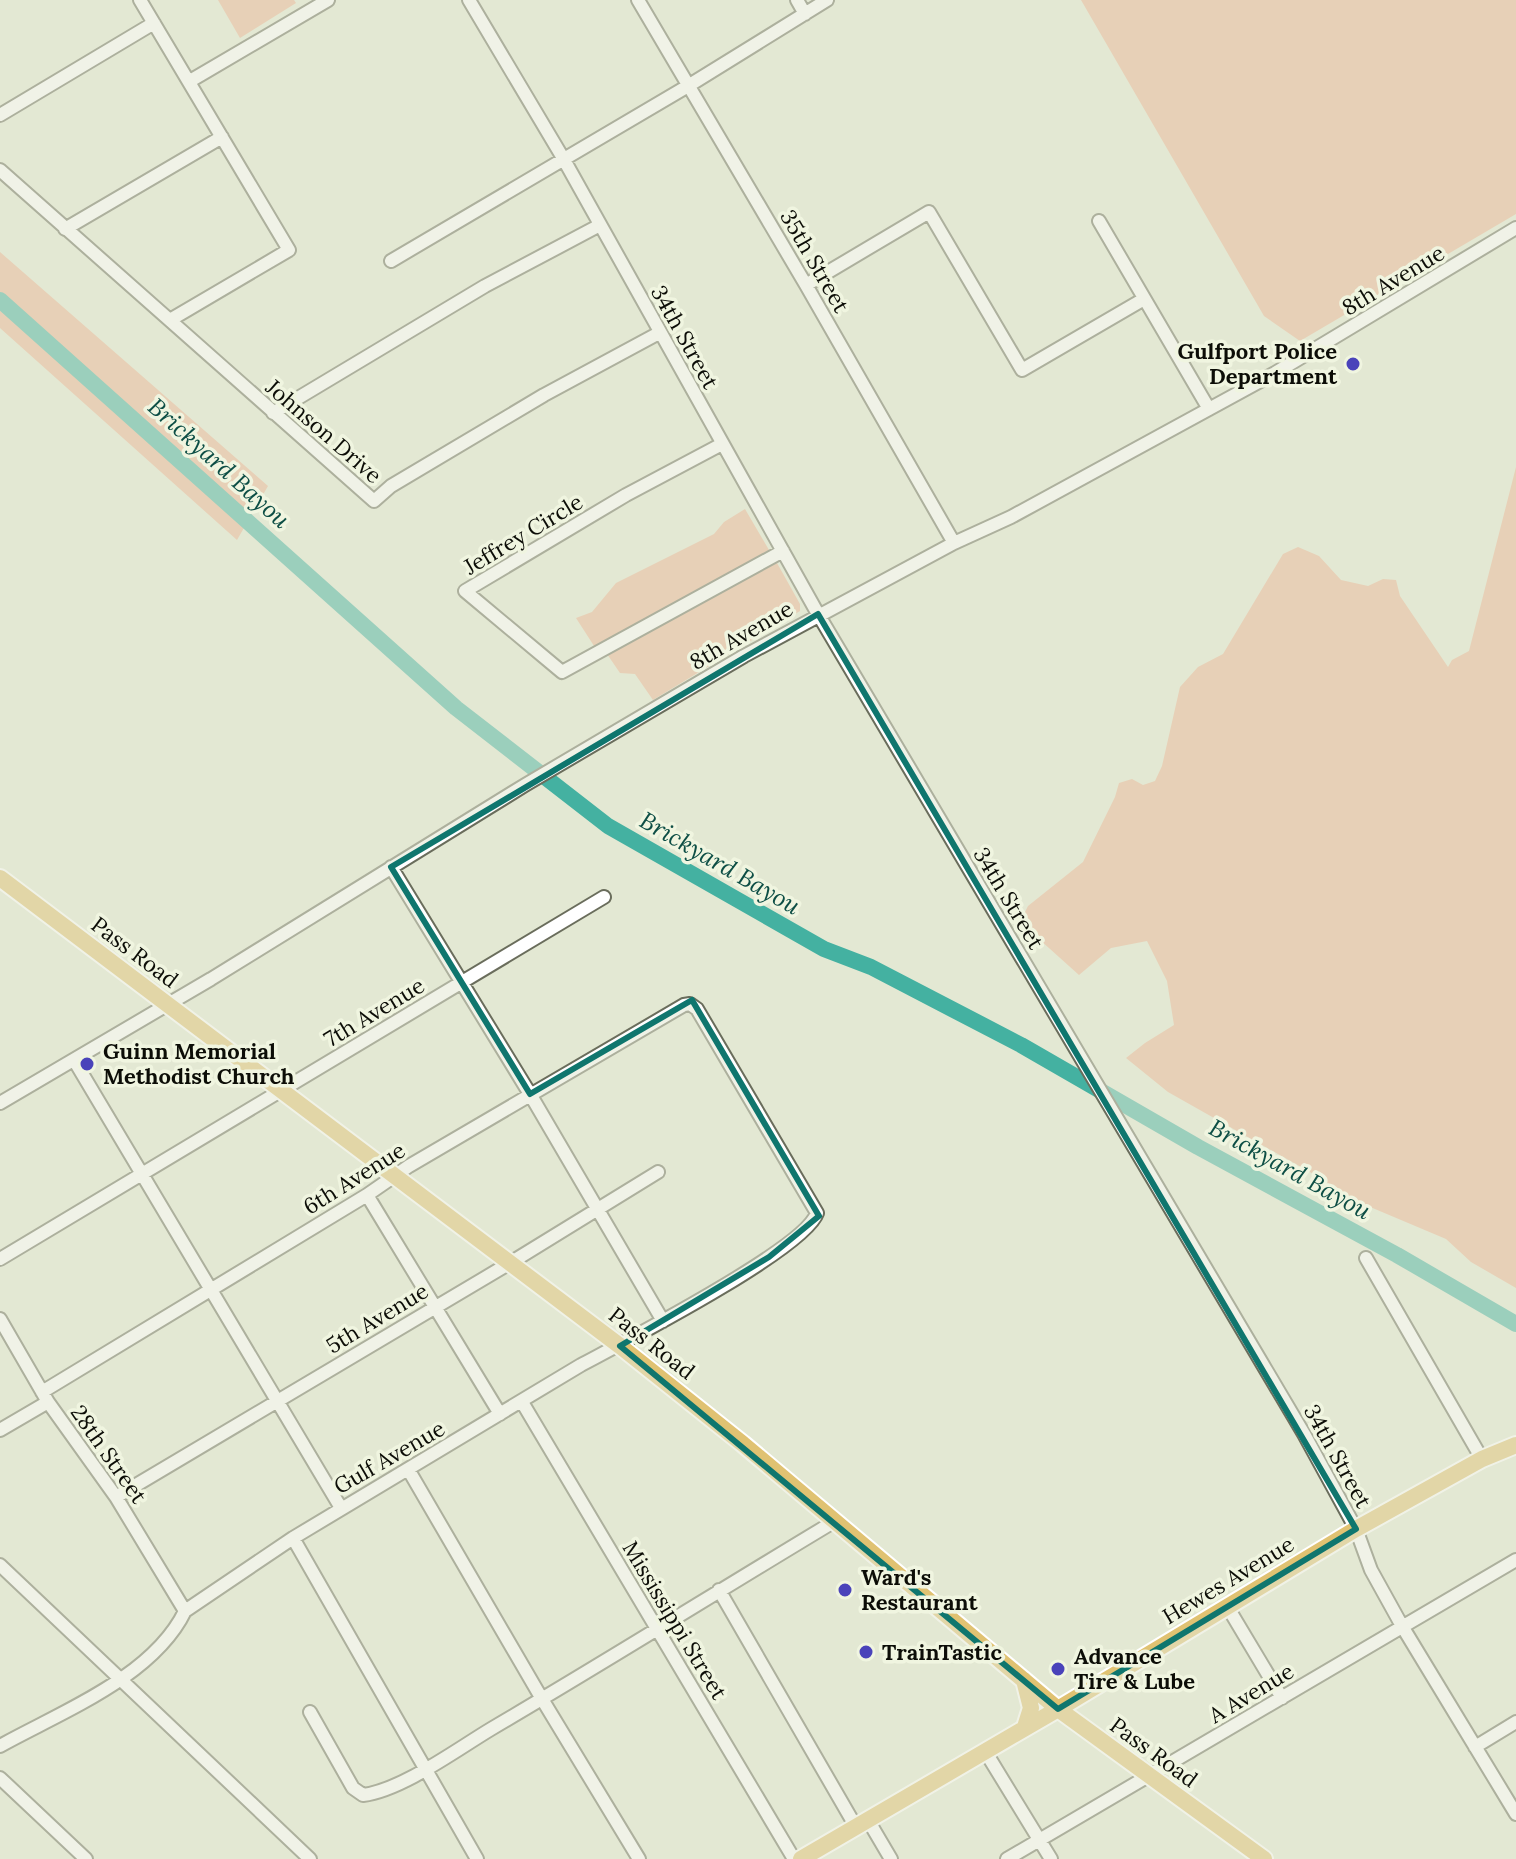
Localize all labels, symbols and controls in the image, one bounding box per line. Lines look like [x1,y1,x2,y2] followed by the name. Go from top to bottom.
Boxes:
[774,205,856,318] street label: 35th Street
[1337,238,1449,321] street label: 8th Avenue
[645,280,725,394] street label: 34th Street
[1177,337,1338,390] place label: Gulfport Police Department
[1344,355,1362,373] marker: Gulfport Police Department
[259,372,388,489] street label: Johnson Drive
[142,391,297,535] water label: Brickyard Bayou
[457,487,588,581] street label: Jeffrey Circle
[684,594,798,676] street label: 8th Avenue
[634,805,806,922] water label: Brickyard Bayou
[968,842,1051,954] street label: 34th Street
[86,910,184,994] street label: Pass Road
[319,971,429,1053] street label: 7th Avenue
[103,1037,295,1090] place label: Guinn Memorial Methodist Church
[78,1055,96,1073] marker: Guinn Memorial Methodist Church
[1204,1112,1377,1227] water label: Brickyard Bayou
[298,1136,410,1220] street label: 6th Avenue
[321,1277,433,1359] street label: 5th Avenue
[603,1301,701,1385] street label: Pass Road
[65,1399,153,1509] street label: 28th Street
[1298,1399,1378,1513] street label: 34th Street
[328,1414,450,1500] street label: Gulf Avenue
[1157,1530,1299,1630] street label: Hewes Avenue
[617,1536,734,1705] street label: Mississippi Street
[861,1563,978,1616] place label: Ward's Restaurant
[836,1581,854,1599] marker: Ward's Restaurant
[882,1638,1003,1666] place label: TrainTastic
[1074,1642,1195,1695] place label: Advance Tire & Lube
[857,1643,875,1661] marker: TrainTastic
[1203,1657,1299,1730] street label: A Avenue
[1049,1660,1067,1678] marker: Advance Tire & Lube
[1105,1711,1203,1793] street label: Pass Road

